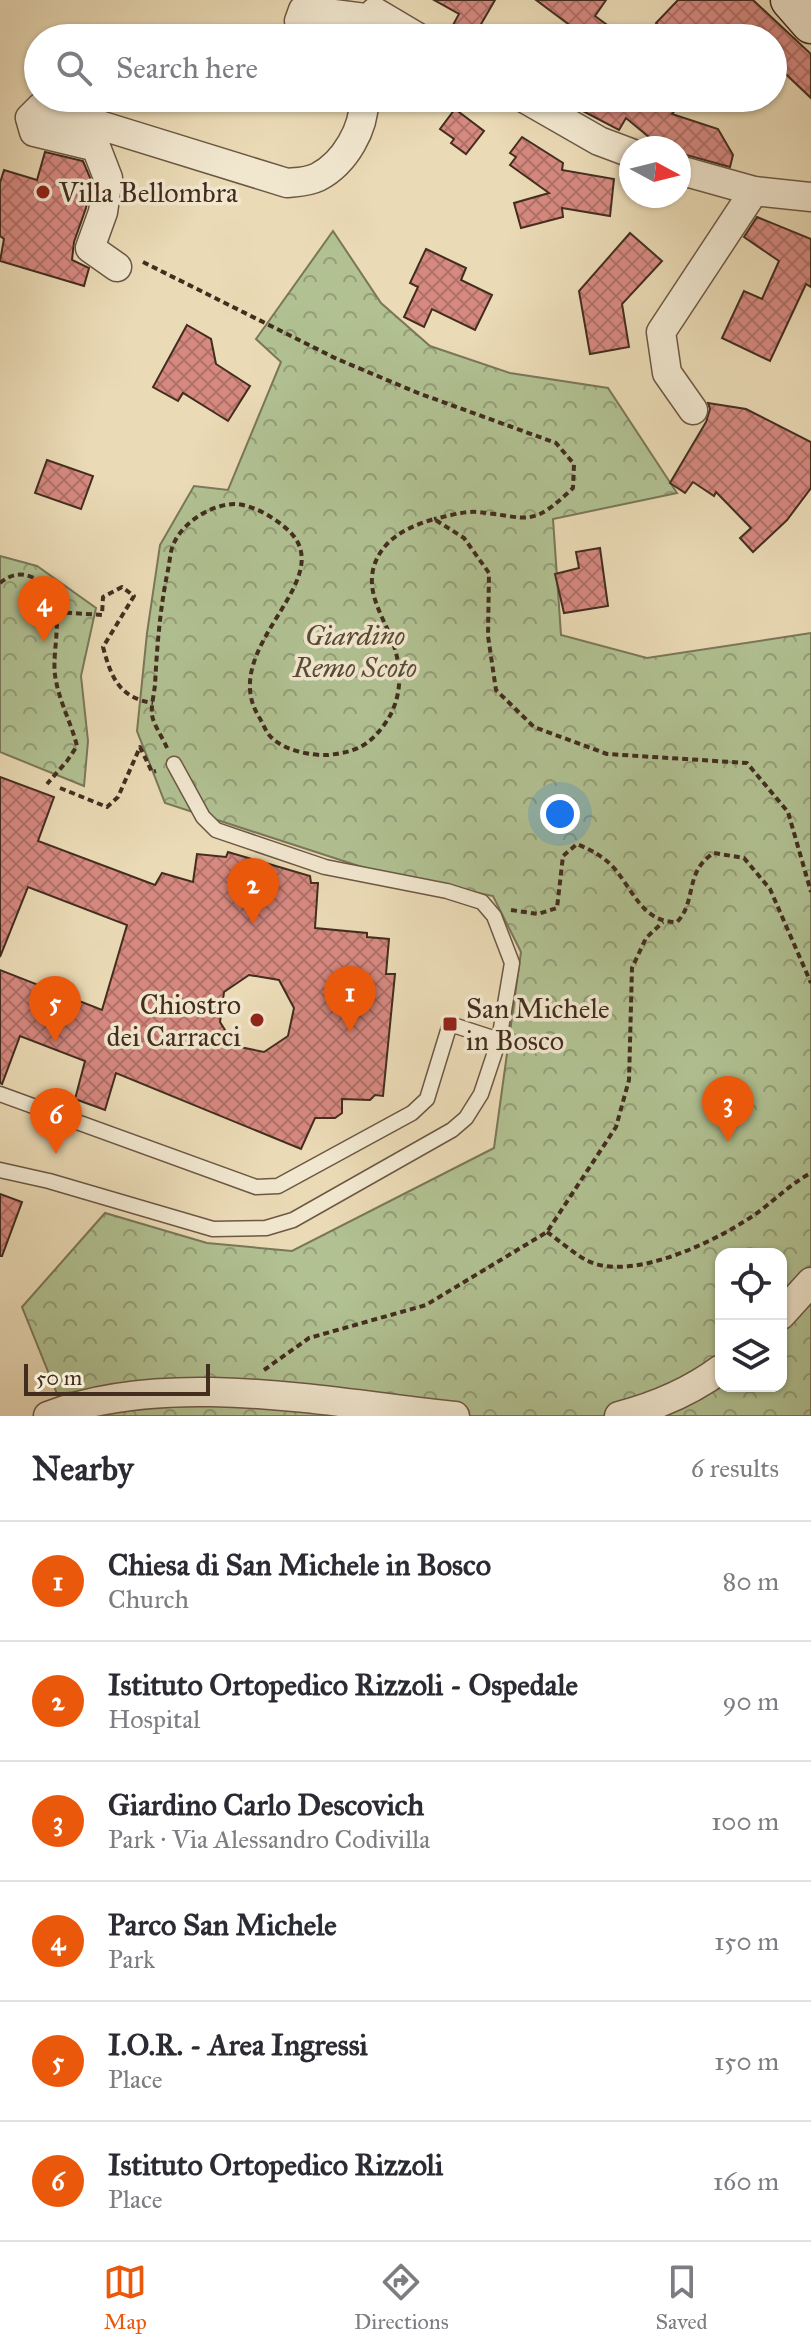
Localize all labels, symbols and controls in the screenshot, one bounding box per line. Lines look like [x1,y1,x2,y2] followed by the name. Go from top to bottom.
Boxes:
[24,24,787,112] search box
[52,46,96,90] icon: search
[116,50,258,86] text: Search here
[619,136,691,208] north arrow
[58,175,238,210] place label: Villa Bellombra
[34,183,52,201] marker: Villa Bellombra
[18,576,70,642] pin: 4
[292,618,417,685] park label: Giardino Remo Scoto
[540,794,580,834] your location
[227,858,279,924] pin: 2
[324,966,376,1032] pin: 1
[29,976,81,1042] pin: 5
[106,987,241,1054] place label: Chiostro dei Carracci
[466,991,610,1058] place label: San Michele in Bosco
[248,1011,266,1029] marker: Chiostro dei Carracci
[441,1015,459,1033] marker: San Michele in Bosco
[702,1076,754,1142] pin: 3
[30,1088,82,1154] pin: 6
[715,1248,787,1392] map controls
[715,1248,787,1320] button: locate
[715,1320,787,1392] button: layers
[24,1360,210,1396] scale bar
[36,1364,82,1391] text: 50 m
[32,1448,134,1489] text: Nearby
[691,1452,779,1484] text: 6 results
[108,1547,491,1583] text: Chiesa di San Michele in Bosco
[53,1565,63,1597] text: 1
[723,1565,779,1597] text: 80 m
[108,1583,189,1615] text: Church
[108,1667,578,1703] text: Istituto Ortopedico Rizzoli - Ospedale
[52,1685,64,1717] text: 2
[722,1685,779,1717] text: 90 m
[108,1703,200,1735] text: Hospital
[108,1787,424,1823] text: Giardino Carlo Descovich
[53,1805,63,1837] text: 3
[711,1805,779,1837] text: 100 m
[108,1823,430,1855] text: Park · Via Alessandro Codivilla
[108,1907,337,1943] text: Parco San Michele
[51,1925,65,1957] text: 4
[714,1925,779,1957] text: 150 m
[108,1943,155,1975] text: Park
[108,2027,368,2063] text: I.O.R. - Area Ingressi
[52,2045,64,2077] text: 5
[714,2045,779,2077] text: 150 m
[108,2063,163,2095] text: Place
[108,2147,443,2183] text: Istituto Ortopedico Rizzoli
[51,2165,65,2197] text: 6
[713,2165,779,2197] text: 160 m
[108,2183,163,2215] text: Place
[103,2260,147,2335] tab: Map
[354,2260,449,2335] tab: Directions
[655,2260,708,2335] tab: Saved

